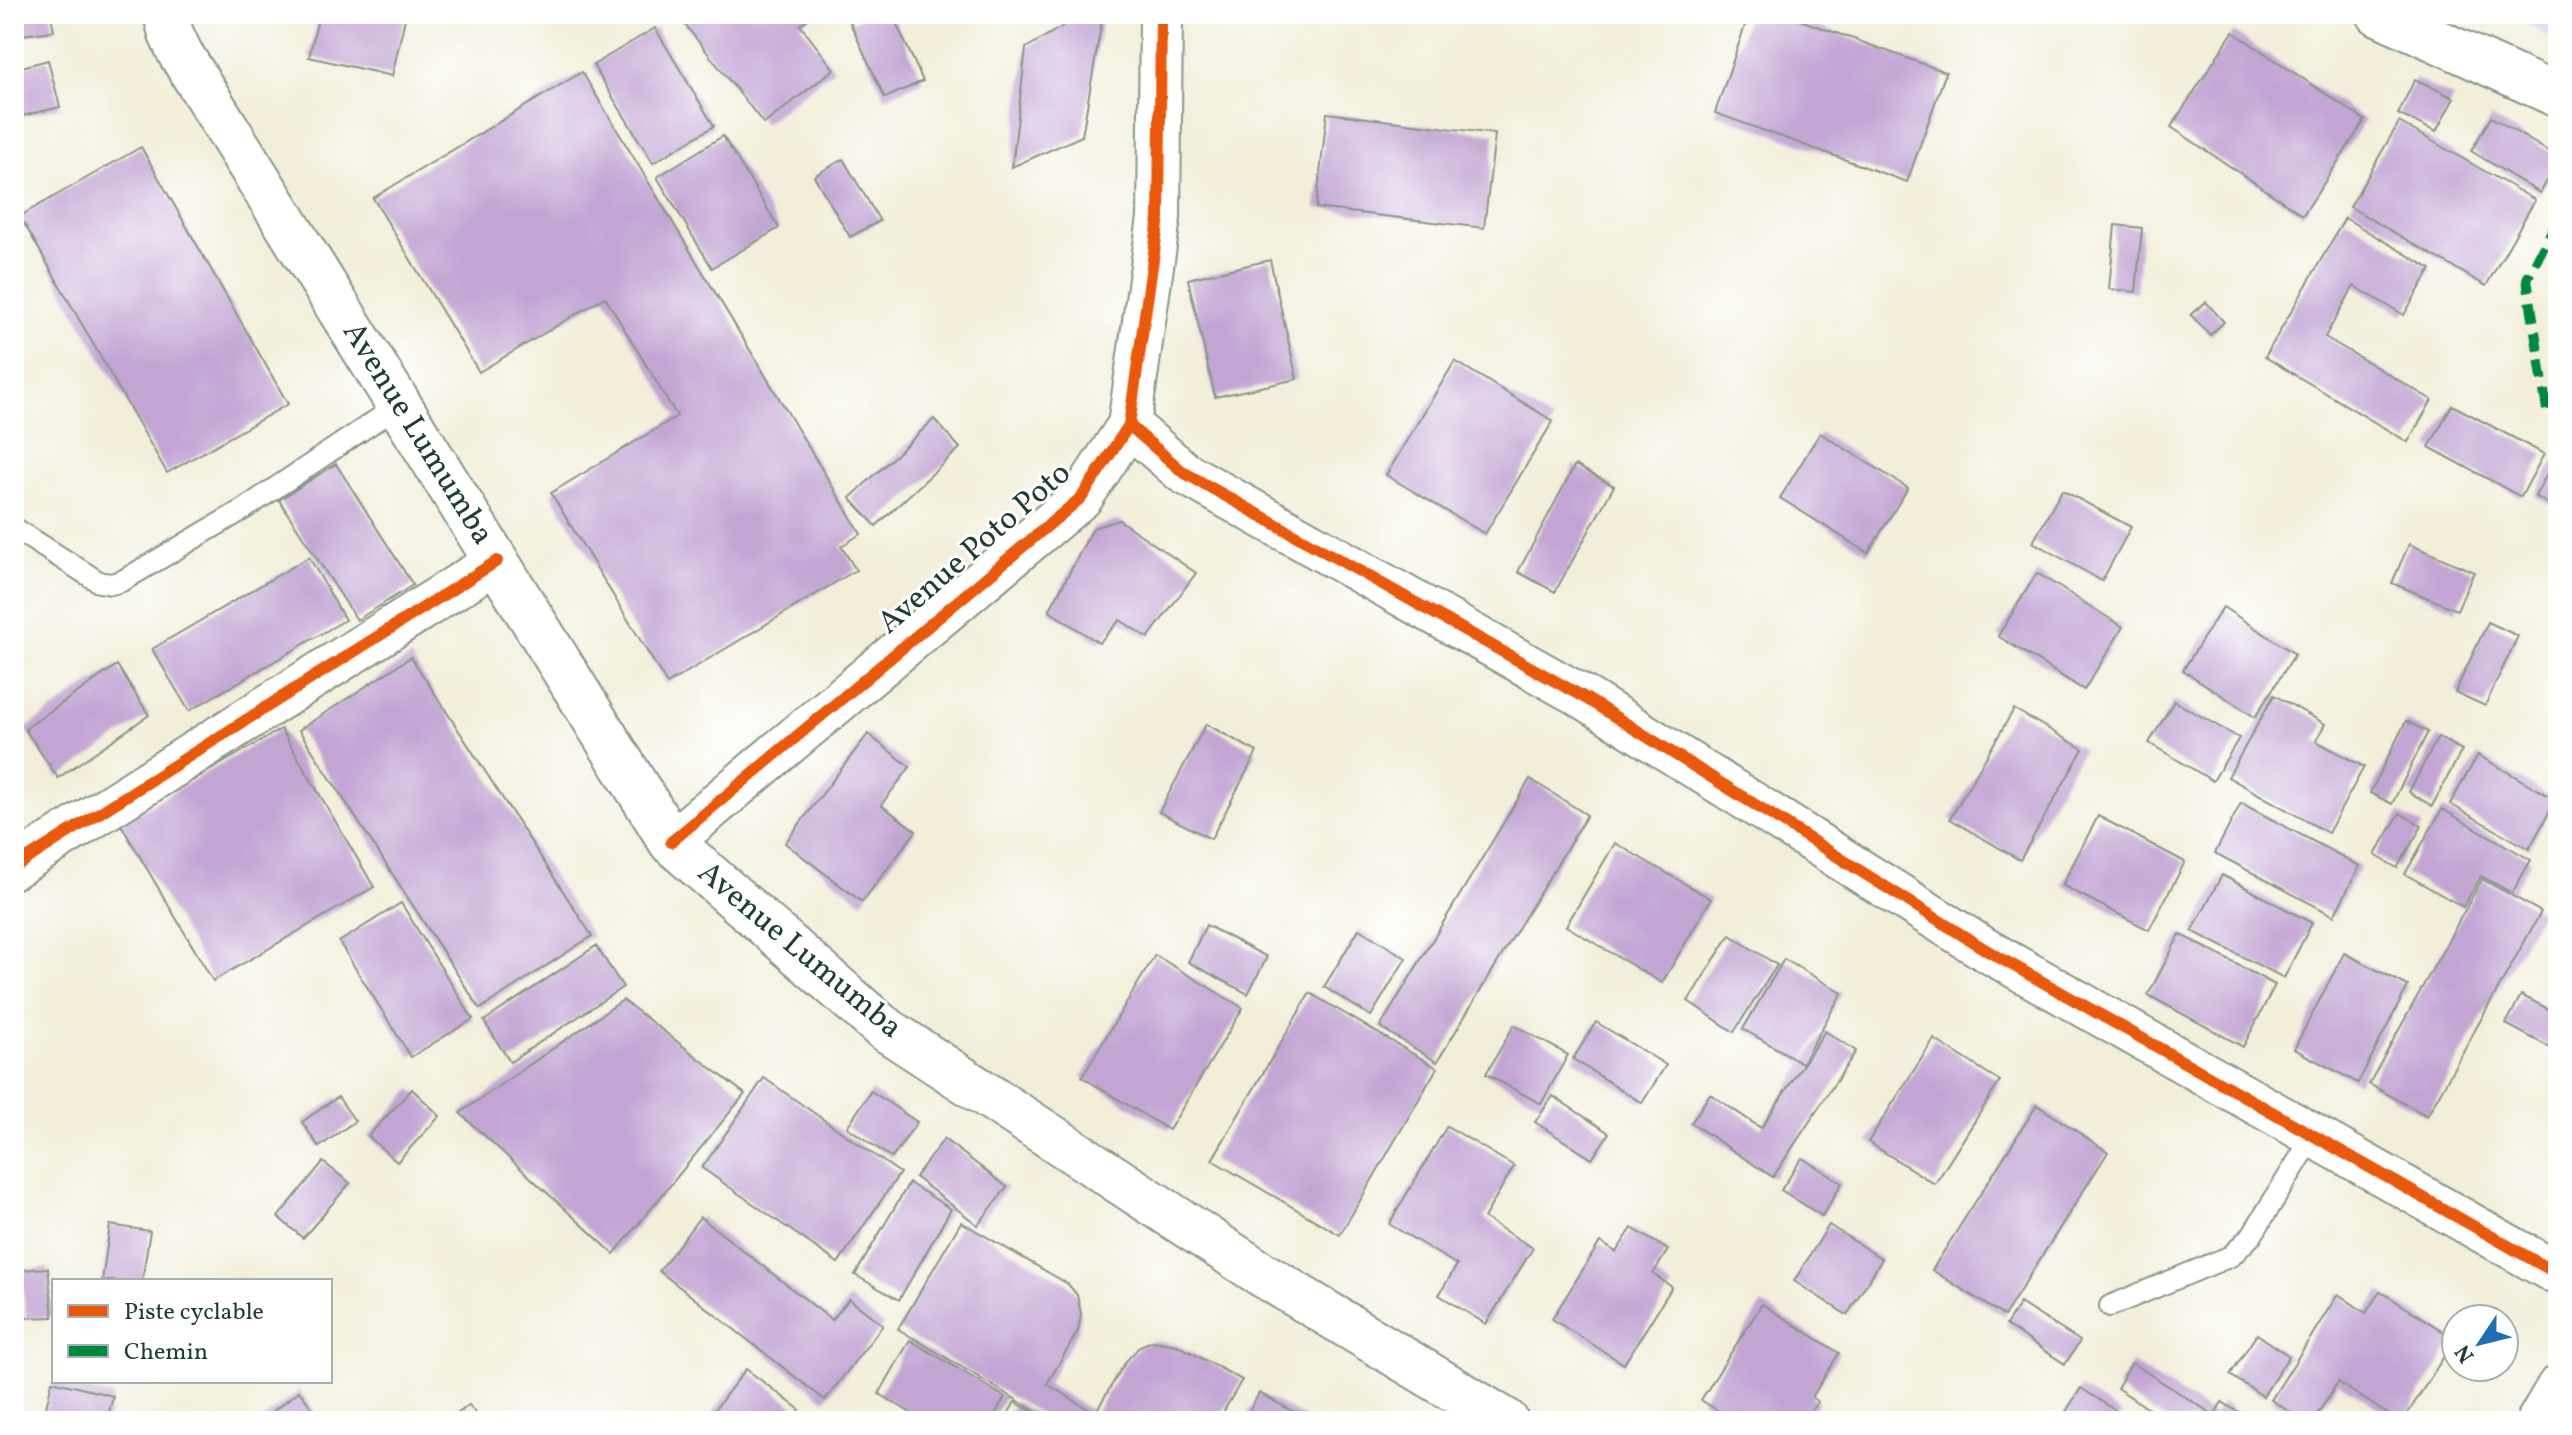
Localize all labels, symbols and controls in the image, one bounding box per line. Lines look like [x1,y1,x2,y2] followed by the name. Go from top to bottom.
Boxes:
[331,314,503,554] street label: Avenue Lumumba
[869,453,1081,645] street label: Avenue Poto Poto
[687,852,911,1050] street label: Avenue Lumumba
[52,1279,332,1383] legend
[124,1296,264,1330] text: Piste cyclable
[2440,1303,2520,1383] north arrow
[124,1336,208,1370] text: Chemin
[2448,1338,2483,1368] text: N

